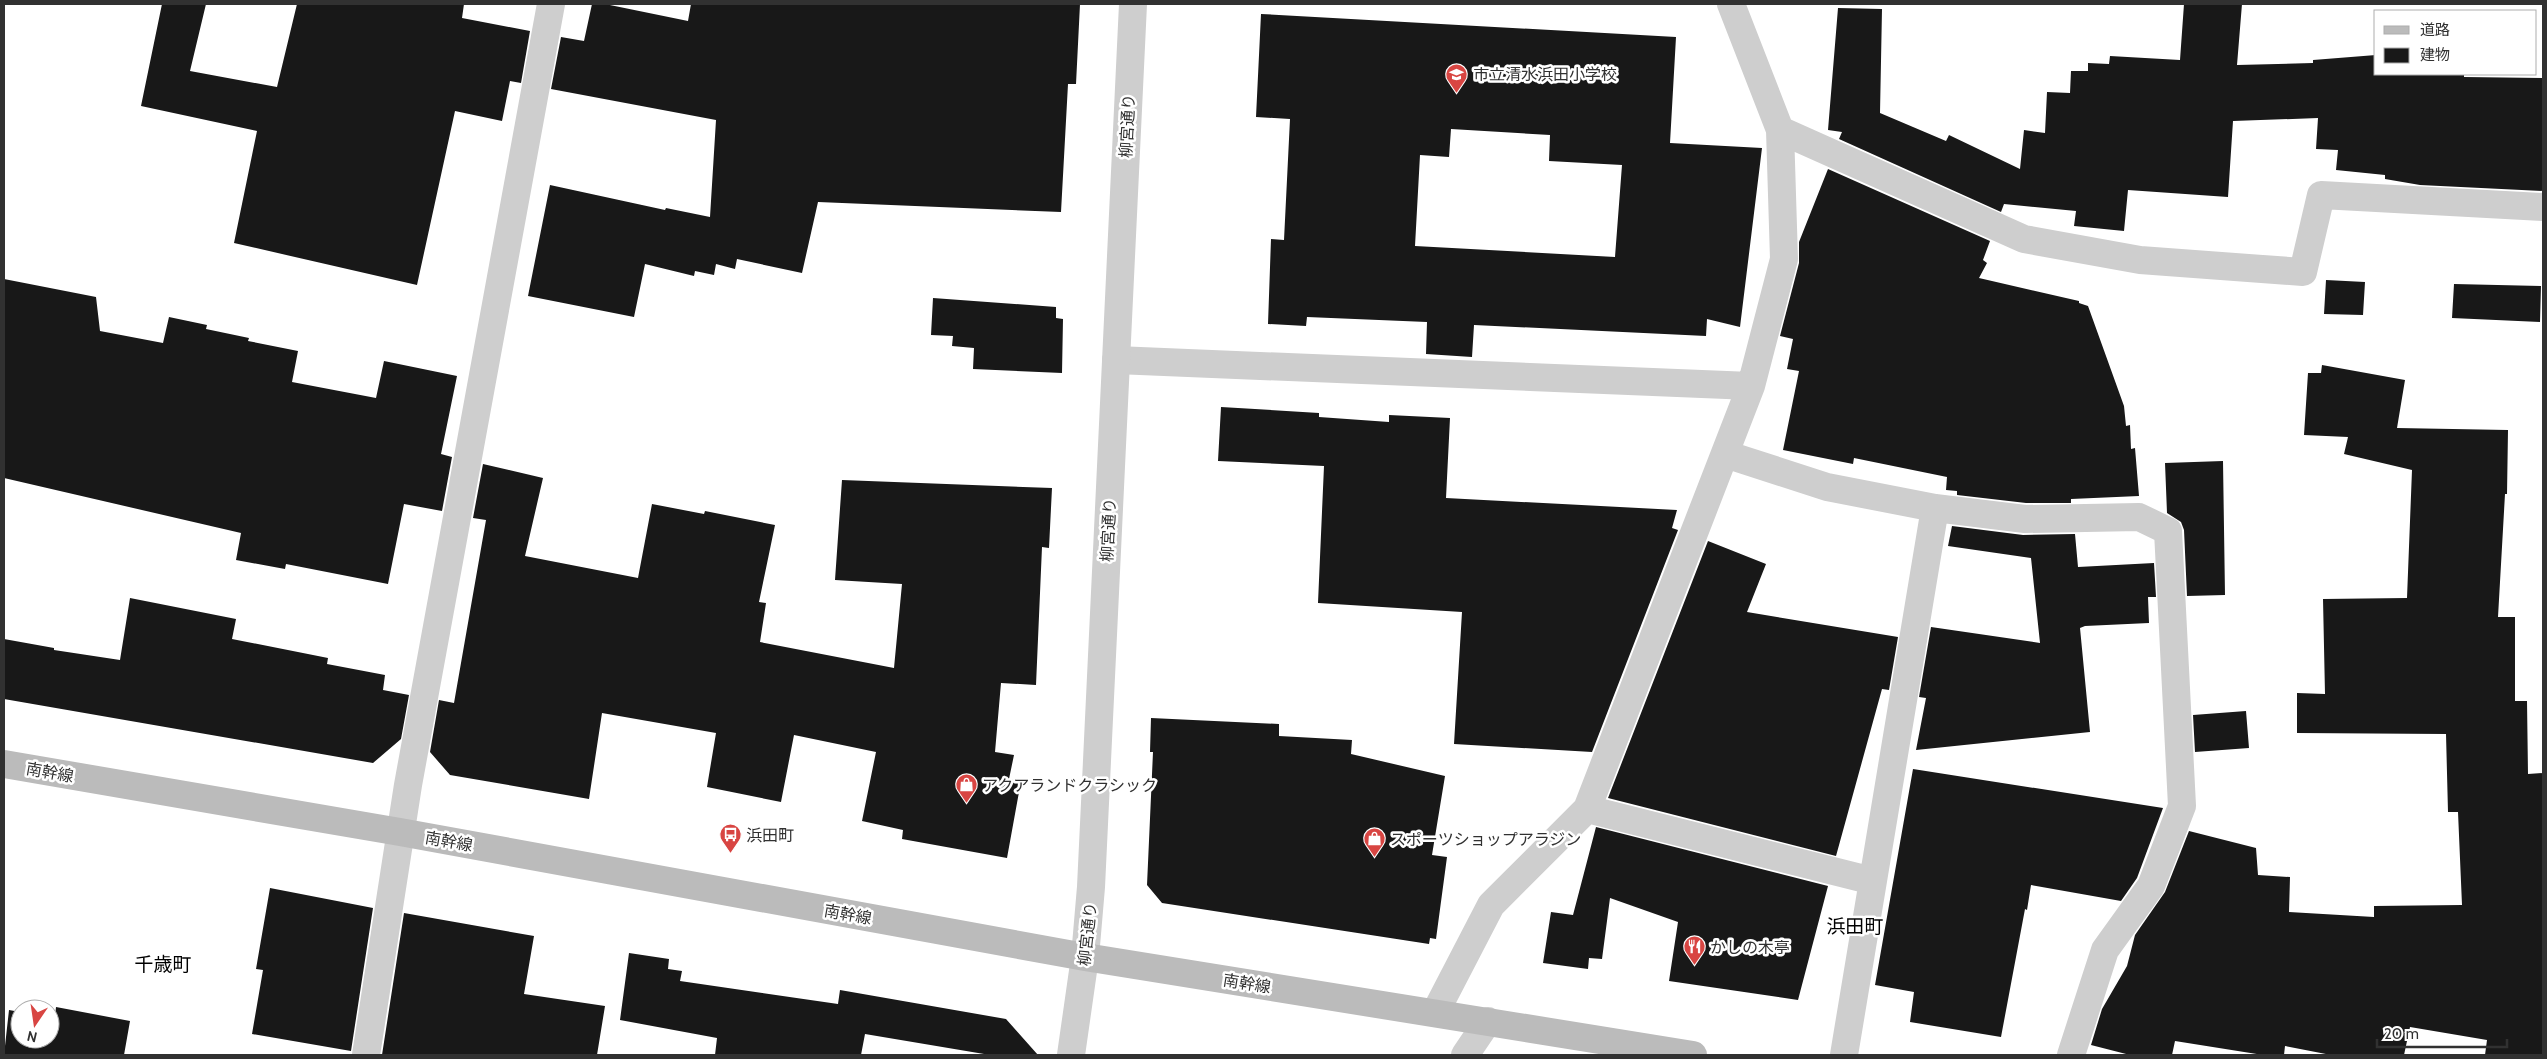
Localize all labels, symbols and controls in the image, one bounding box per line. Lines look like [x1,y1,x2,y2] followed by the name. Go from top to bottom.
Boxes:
[2374,10,2537,75] legend
[2420,21,2450,39] text: 道路
[2420,46,2450,64] text: 建物
[1445,62,1469,93] school or university icon: 市立清水浜田小学校
[1473,65,1617,84] place label: 市立清水浜田小学校
[1116,94,1139,158] street label: 柳宮通り
[1097,498,1120,562] street label: 柳宮通り
[25,759,75,786] street label: 南幹線
[954,773,978,804] shop icon: アクアランドクラシック
[982,776,1157,795] place label: アクアランドクラシック
[718,823,742,854] bus stop icon: 浜田町
[746,826,794,845] place label: 浜田町
[1362,827,1386,858] shop icon: スポーツショップアラジン
[424,828,474,855] street label: 南幹線
[1390,830,1581,849] place label: スポーツショップアラジン
[823,901,873,928] street label: 南幹線
[1075,901,1100,967] street label: 柳宮通り
[1826,915,1884,938] district label: 浜田町
[1682,935,1706,966] restaurant icon: かしの木亭
[1710,938,1790,957] place label: かしの木亭
[134,953,192,976] district label: 千歳町
[1222,970,1272,997] street label: 南幹線
[10,999,60,1049] north arrow
[2377,1016,2507,1048] scale bar
[2384,1025,2419,1043] text: 20 m
[25,1027,39,1047] text: N

